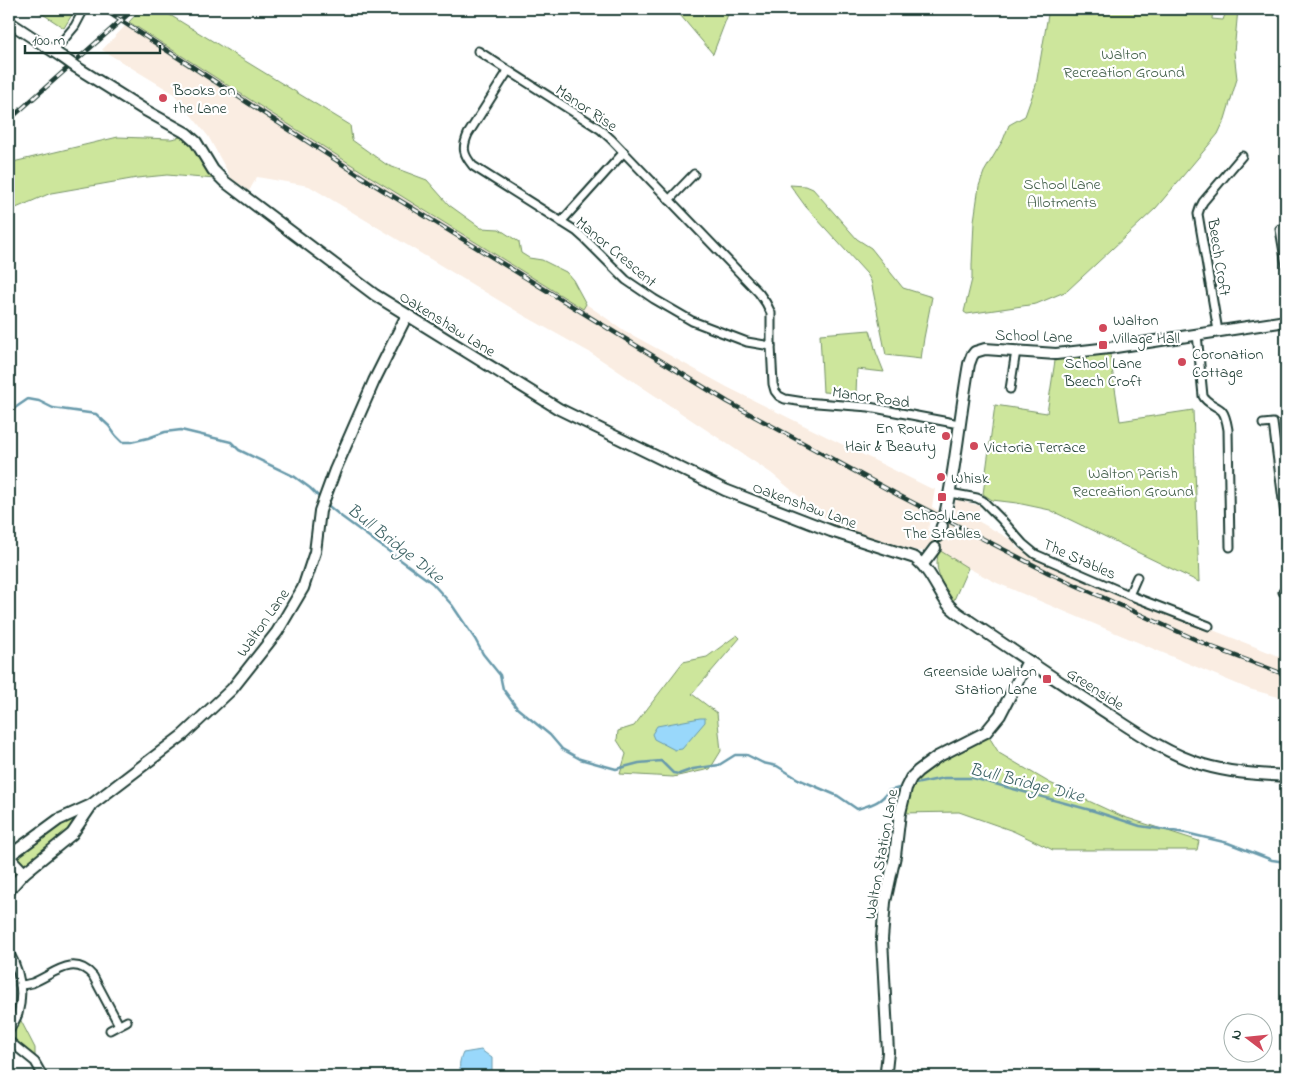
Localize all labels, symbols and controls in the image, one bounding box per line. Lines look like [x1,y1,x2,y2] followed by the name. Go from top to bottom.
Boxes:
[25,22,160,54] scale bar
[32,30,65,52] text: 100 m
[1063,43,1185,85] park label: Walton Recreation Ground
[172,79,235,121] place label: Books on the Lane
[550,79,623,139] street label: Manor Rise
[157,92,169,104] marker: Books on the Lane
[1023,173,1102,215] park label: School Lane Allotments
[570,211,662,294] street label: Manor Crescent
[1200,216,1236,298] street label: Beech Croft
[394,285,501,364] street label: Oakenshaw Lane
[1112,309,1180,351] place label: Walton Village Hall
[1097,322,1109,334] marker: Walton Village Hall
[995,324,1074,350] street label: School Lane
[1097,339,1109,351] marker: School Lane Beech Croft
[1192,343,1263,385] place label: Coronation Cottage
[1063,352,1143,394] place label: School Lane Beech Croft
[1176,356,1188,368] marker: Coronation Cottage
[830,381,911,415] street label: Manor Road
[845,417,937,459] place label: En Route Hair & Beauty
[940,430,952,442] marker: En Route Hair & Beauty
[983,436,1086,460] place label: Victoria Terrace
[968,440,980,452] marker: Victoria Terrace
[1072,462,1194,504] park label: Walton Parish Recreation Ground
[951,467,990,491] place label: Whisk
[935,471,947,483] marker: Whisk
[749,476,861,536] street label: Oakenshaw Lane
[936,491,948,503] marker: School Lane The Stables
[341,498,450,591] water label: Bull Bridge Dike
[903,504,982,546] place label: School Lane The Stables
[1039,533,1120,587] street label: The Stables
[231,583,297,662] street label: Walton Lane
[923,660,1038,702] place label: Greenside Walton Station Lane
[1061,662,1129,718] street label: Greenside
[1041,673,1053,685] marker: Greenside Walton Station Lane
[967,757,1087,811] water label: Bull Bridge Dike
[859,787,905,921] street label: Walton Station Lane
[1222,1012,1272,1062] north arrow
[1226,1027,1248,1042] text: N

